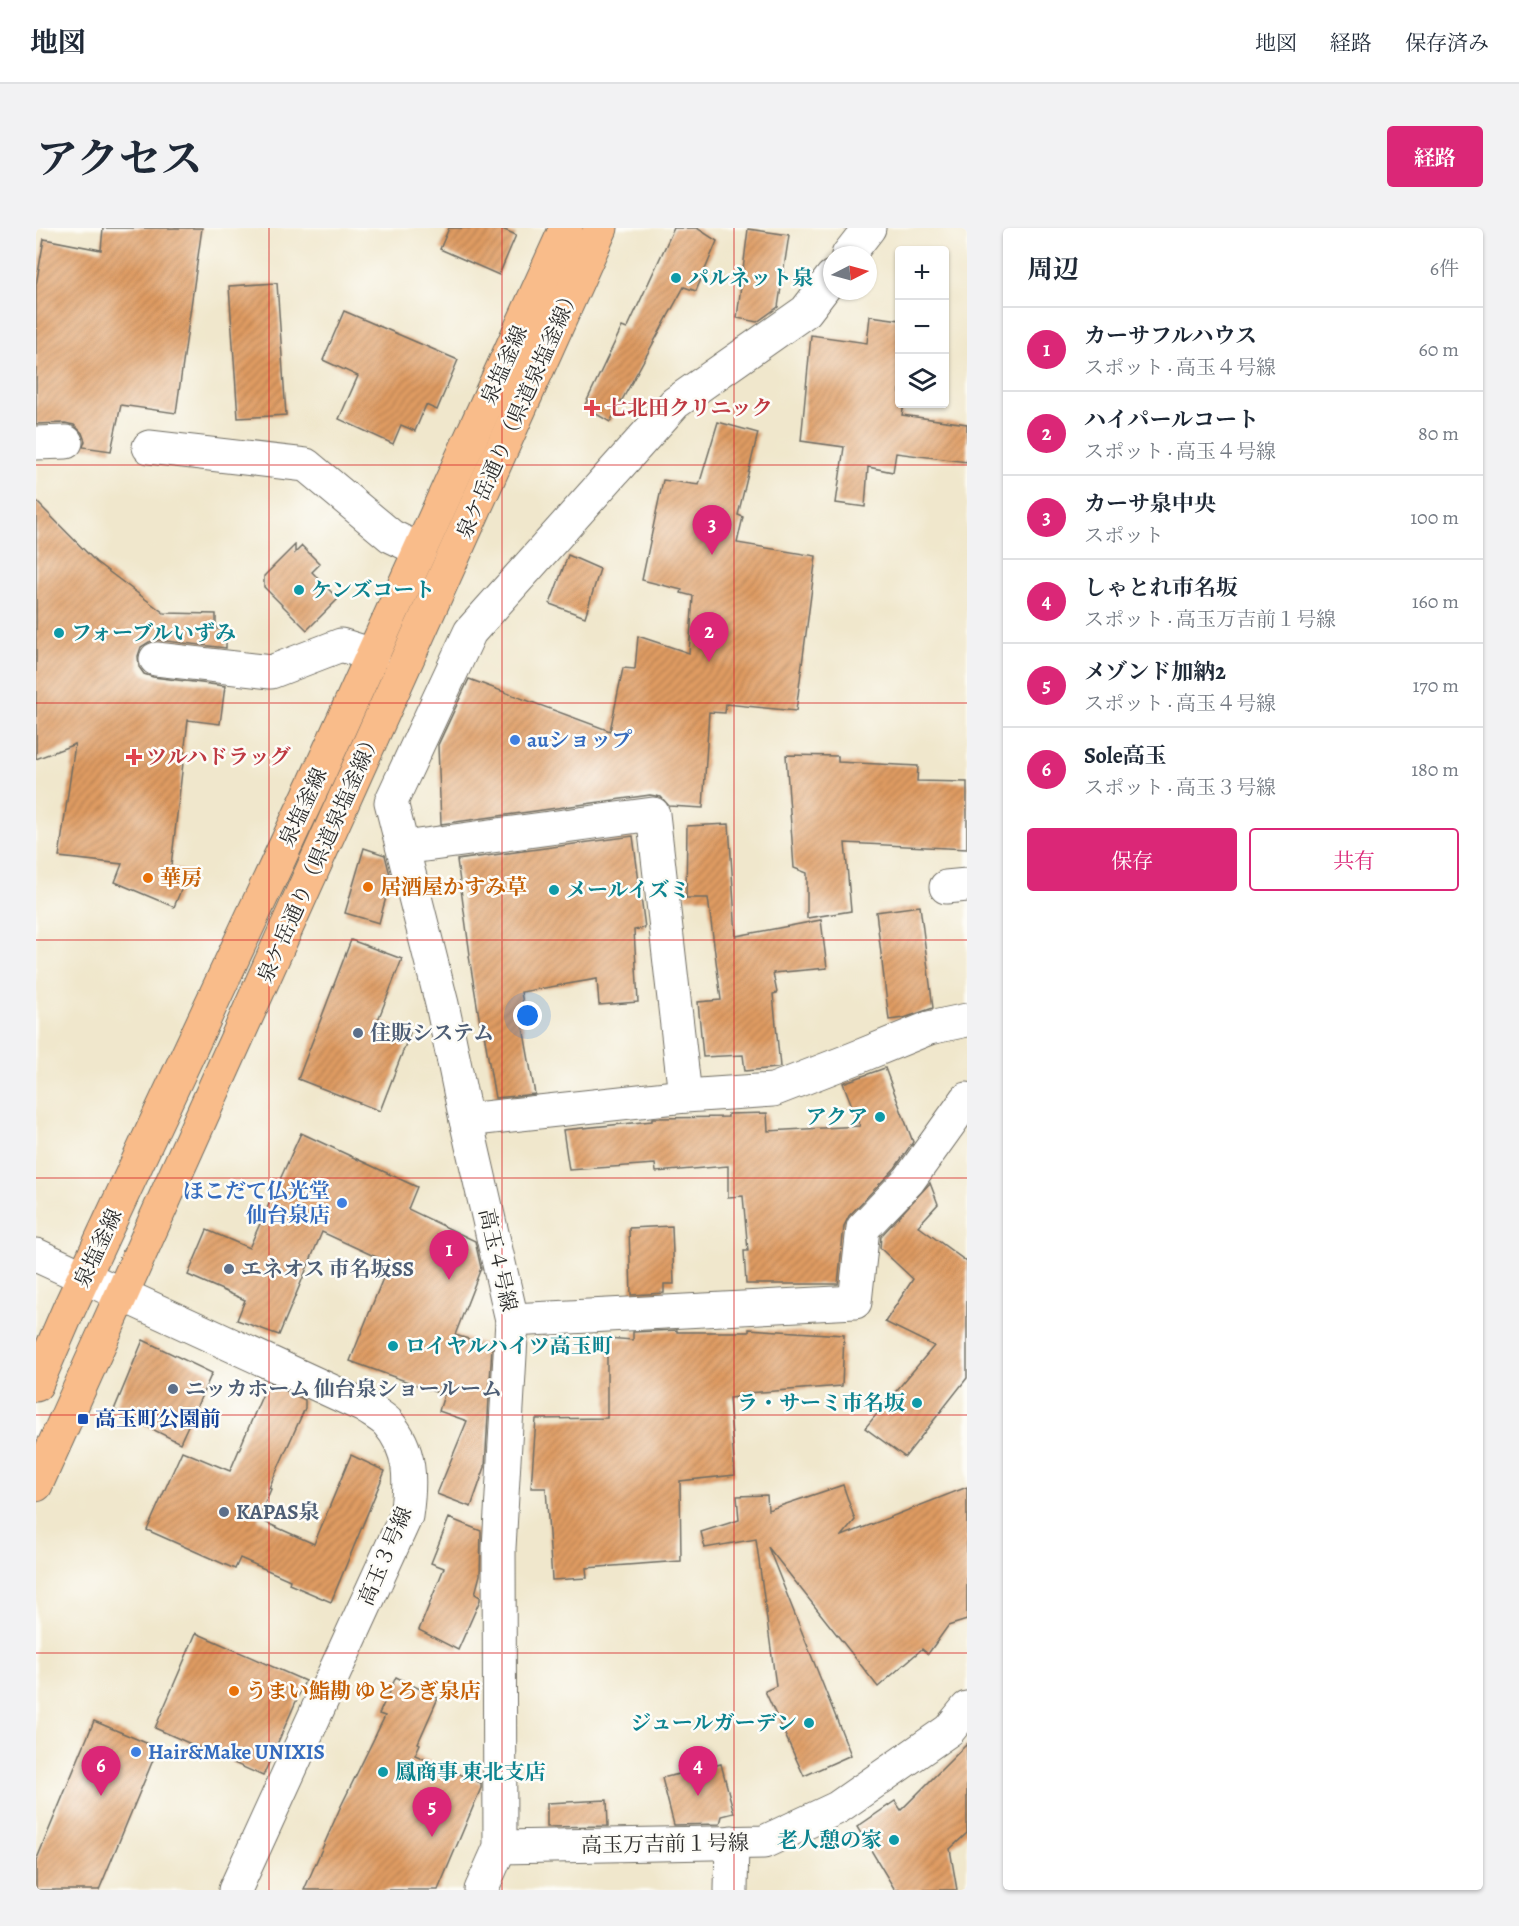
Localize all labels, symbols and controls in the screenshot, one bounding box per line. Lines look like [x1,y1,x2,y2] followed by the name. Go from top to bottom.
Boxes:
[30,24,86,62] text: 地図
[1255,29,1297,57] text: 地図
[1330,29,1372,57] text: 経路
[1405,29,1489,57] text: 保存済み
[1387,126,1483,187] button: 経路
[36,130,203,187] text: アクセス
[823,246,877,300] north arrow
[895,246,949,408] map controls
[895,246,949,300] button: +
[1027,252,1079,287] text: 周辺
[1430,255,1459,282] text: 6件
[688,264,813,292] place label: パルネット泉
[669,271,683,285] marker: パルネット泉
[450,283,586,543] street label: 泉ケ岳通り（県道泉塩釜線）
[895,300,949,354] button: −
[474,321,534,409] street label: 泉塩釜線
[1084,321,1257,351] text: カーサフルハウス
[1043,336,1050,363] text: 1
[1419,336,1459,363] text: 60 m
[895,354,949,408] button: layers
[1084,354,1276,381] text: スポット · 高玉４号線
[606,394,773,422] place label: 七北田クリニック
[583,399,601,417] marker: 七北田クリニック
[1084,405,1259,435] text: ハイパールコート
[1042,420,1051,447] text: 2
[1418,420,1459,447] text: 80 m
[1084,438,1276,465] text: スポット · 高玉４号線
[1084,489,1216,519] text: カーサ泉中央
[1042,504,1051,531] text: 3
[1410,504,1459,531] text: 100 m
[692,506,732,555] pin: 3
[1084,522,1164,549] text: スポット
[1084,573,1238,603] text: しゃとれ市名坂
[311,576,435,604] place label: ケンズコート
[292,583,306,597] marker: ケンズコート
[1042,588,1051,615] text: 4
[1412,588,1459,615] text: 160 m
[1084,606,1336,633] text: スポット · 高玉万吉前１号線
[690,612,728,662] pin: 2
[71,619,236,647] place label: フォーブルいずみ
[52,626,66,640] marker: フォーブルいずみ
[1084,657,1226,687] text: メゾンド加納2
[1042,672,1051,699] text: 5
[1413,672,1459,699] text: 170 m
[1084,690,1276,717] text: スポット · 高玉４号線
[527,726,632,754] place label: auショップ
[251,727,387,987] street label: 泉ケ岳通り（県道泉塩釜線）
[508,733,522,747] marker: auショップ
[1084,741,1167,771] text: Sole高玉
[146,743,291,771] place label: ツルハドラッグ
[127,750,141,764] marker: ツルハドラッグ
[1042,756,1051,783] text: 6
[1411,756,1459,783] text: 180 m
[273,763,333,851] street label: 泉塩釜線
[1084,774,1276,801] text: スポット · 高玉３号線
[1027,828,1237,891] button: 保存
[1249,828,1459,891] button: 共有
[160,864,202,892] place label: 華房
[141,871,155,885] marker: 華房
[380,873,527,901] place label: 居酒屋かすみ草
[566,876,690,904] place label: メールイズミ
[361,880,375,894] marker: 居酒屋かすみ草
[547,883,561,897] marker: メールイズミ
[513,1001,542,1030] your location
[370,1019,494,1047] place label: 住販システム
[351,1026,365,1040] marker: 住販システム
[806,1103,868,1131] place label: アクア
[873,1110,887,1124] marker: アクア
[183,1177,330,1229] place label: ほこだて仏光堂 仙台泉店
[335,1196,349,1210] marker: ほこだて仏光堂 仙台泉店
[68,1204,128,1292] street label: 泉塩釜線
[473,1206,523,1314] street label: 高玉４号線
[430,1230,468,1280] pin: 1
[241,1255,414,1283] place label: エネオス 市名坂SS
[222,1262,236,1276] marker: エネオス 市名坂SS
[405,1332,613,1360] place label: ロイヤルハイツ高玉町
[386,1339,400,1353] marker: ロイヤルハイツ高玉町
[185,1375,502,1403] place label: ニッカホーム 仙台泉ショールーム
[166,1382,180,1396] marker: ニッカホーム 仙台泉ショールーム
[737,1389,905,1417] place label: ラ・サーミ市名坂
[910,1396,924,1410] marker: ラ・サーミ市名坂
[95,1405,221,1433] place label: 高玉町公園前
[76,1412,90,1426] marker: 高玉町公園前
[236,1498,320,1526] place label: KAPAS泉
[352,1502,418,1610] street label: 高玉３号線
[217,1505,231,1519] marker: KAPAS泉
[246,1677,481,1705] place label: うまい鮨勘 ゆとろぎ泉店
[227,1684,241,1698] marker: うまい鮨勘 ゆとろぎ泉店
[630,1709,797,1737] place label: ジュールガーデン
[802,1716,816,1730] marker: ジュールガーデン
[148,1738,325,1766] place label: Hair&Make UNIXIS
[129,1745,143,1759] marker: Hair&Make UNIXIS
[82,1746,120,1796] pin: 6
[678,1746,718,1796] pin: 4
[395,1758,546,1786] place label: 鳳商事 東北支店
[376,1765,390,1779] marker: 鳳商事 東北支店
[412,1788,452,1837] pin: 5
[777,1826,882,1854] place label: 老人憩の家
[581,1829,749,1859] street label: 高玉万吉前１号線
[887,1833,901,1847] marker: 老人憩の家

